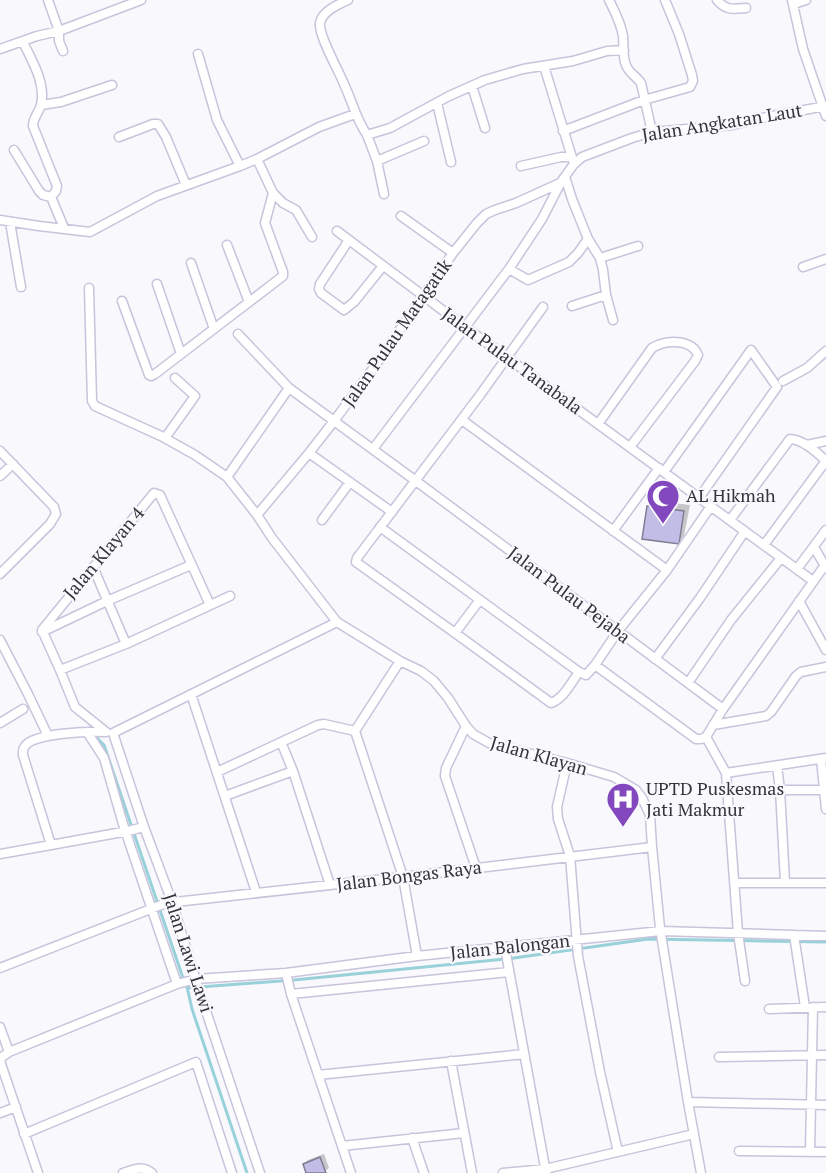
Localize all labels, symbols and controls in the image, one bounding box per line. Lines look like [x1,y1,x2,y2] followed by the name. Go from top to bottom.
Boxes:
[640,97,804,147] street label: Jalan Angkatan Laut
[336,253,457,411] street label: Jalan Pulau Matagatik
[438,301,588,419] street label: Jalan Pulau Tanabala
[645,478,681,525] mosque icon: AL Hikmah
[686,483,776,507] place label: AL Hikmah
[57,501,149,604] street label: Jalan Klayan 4
[503,540,636,648] street label: Jalan Pulau Pejaba
[488,730,591,780] street label: Jalan Klayan
[646,776,784,821] place label: UPTD Puskesmas Jati Makmur
[605,781,641,828] hospital icon: UPTD Puskesmas Jati Makmur
[335,854,483,896] street label: Jalan Bongas Raya
[158,890,220,1015] street label: Jalan Lawi Lawi
[449,928,571,964] street label: Jalan Balongan

